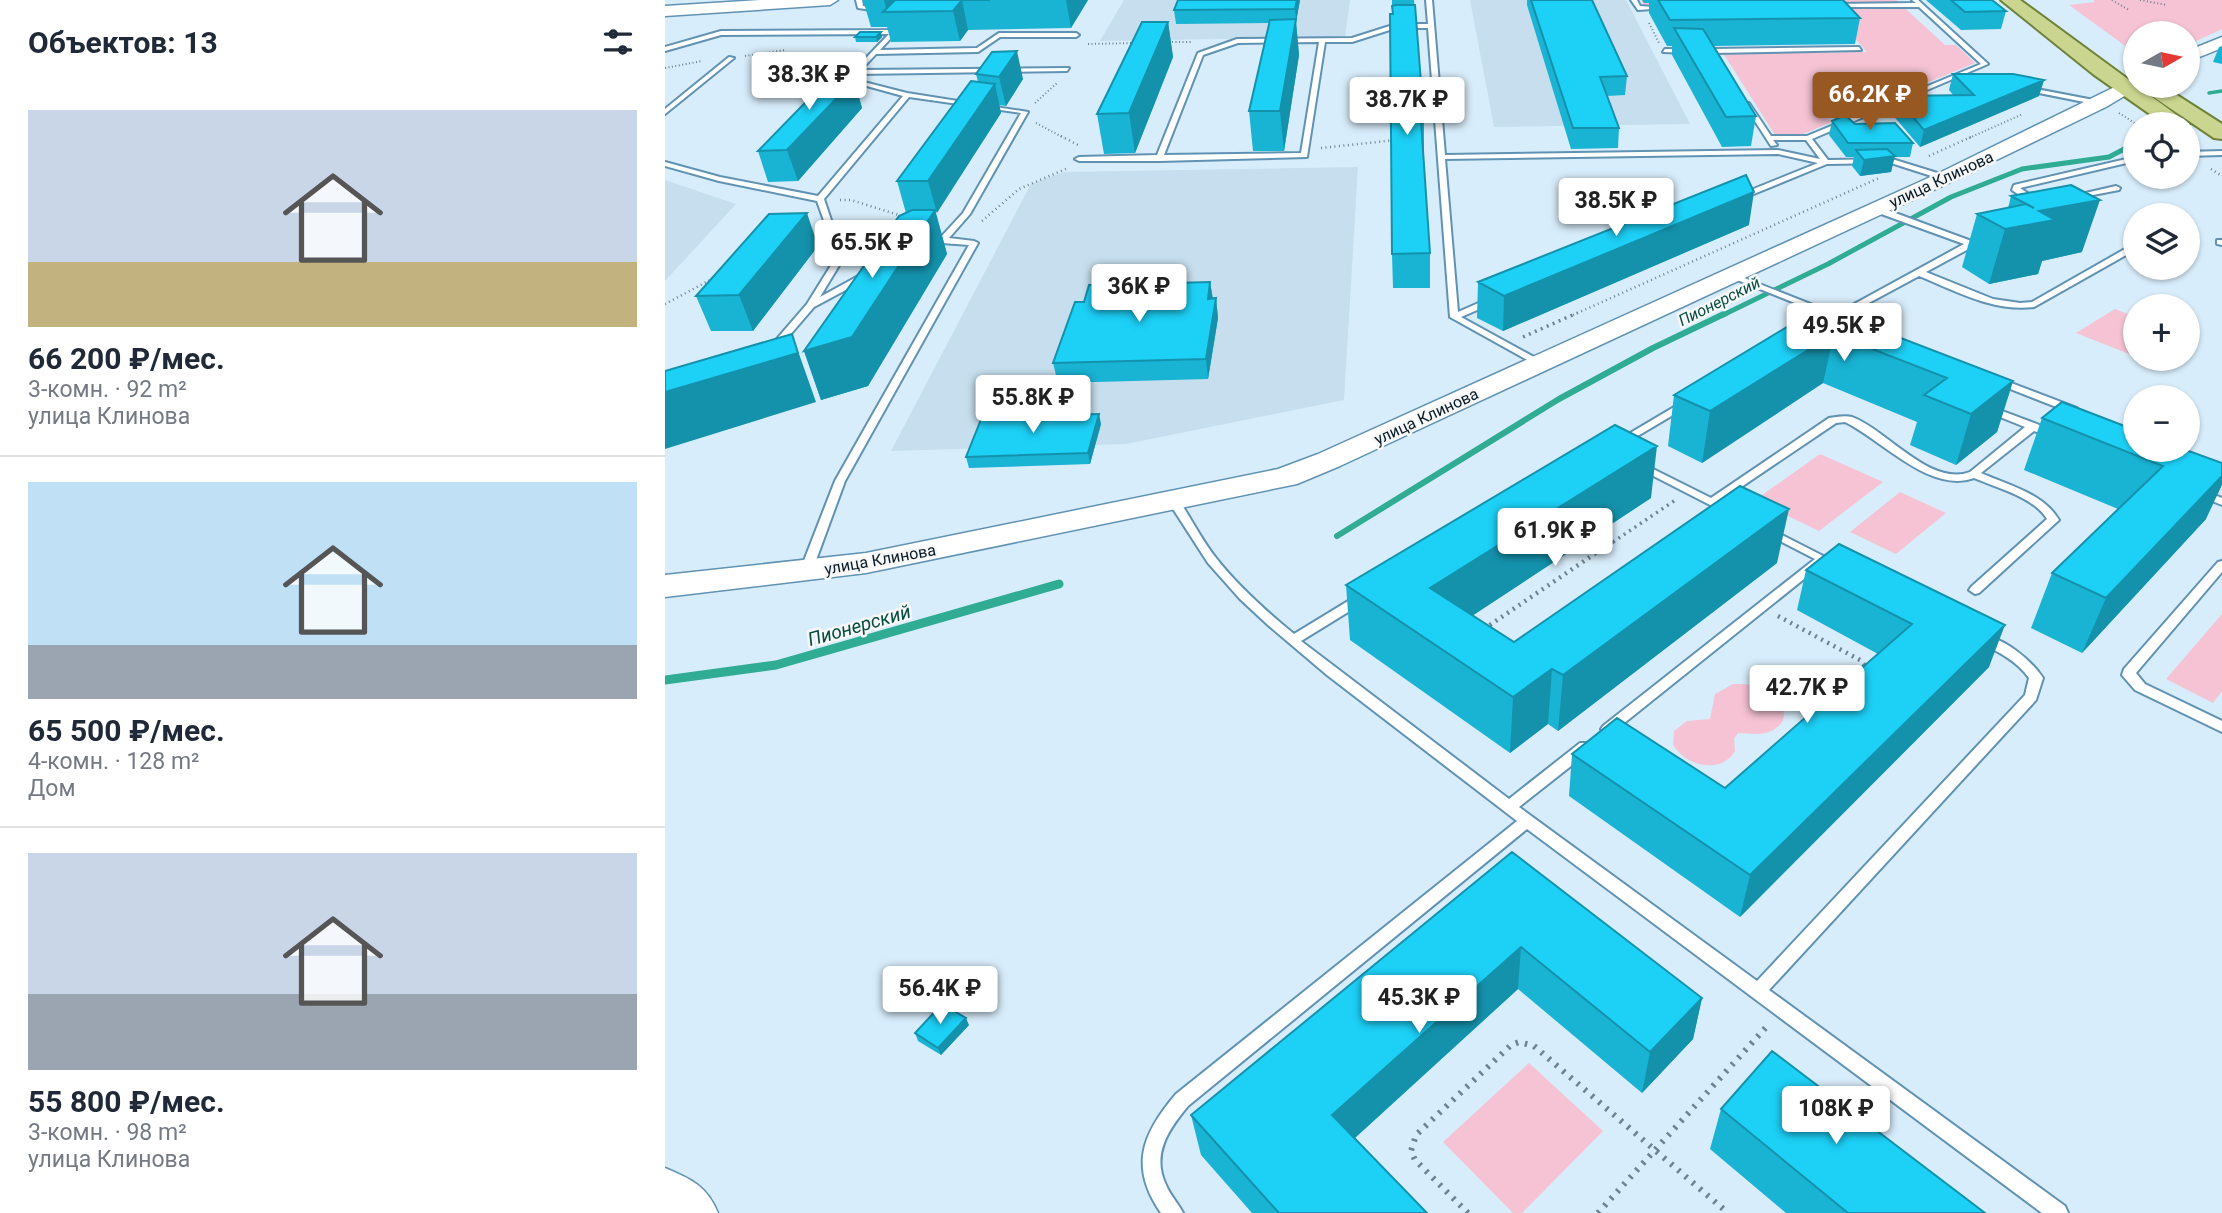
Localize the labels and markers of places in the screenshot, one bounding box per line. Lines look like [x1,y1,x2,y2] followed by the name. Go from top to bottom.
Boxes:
[744,52,874,112] pin: 38.3K ₽
[1805,72,1935,132] pin: 66.2K ₽
[1342,78,1472,137] pin: 38.7K ₽
[1551,178,1681,238] pin: 38.5K ₽
[807,220,937,280] pin: 65.5K ₽
[1090,264,1188,324] pin: 36K ₽
[1779,304,1909,363] pin: 49.5K ₽
[968,376,1098,435] pin: 55.8K ₽
[1490,508,1620,568] pin: 61.9K ₽
[1742,666,1872,725] pin: 42.7K ₽
[875,967,1005,1026] pin: 56.4K ₽
[1354,976,1484,1035] pin: 45.3K ₽
[1779,1086,1893,1146] pin: 108K ₽

